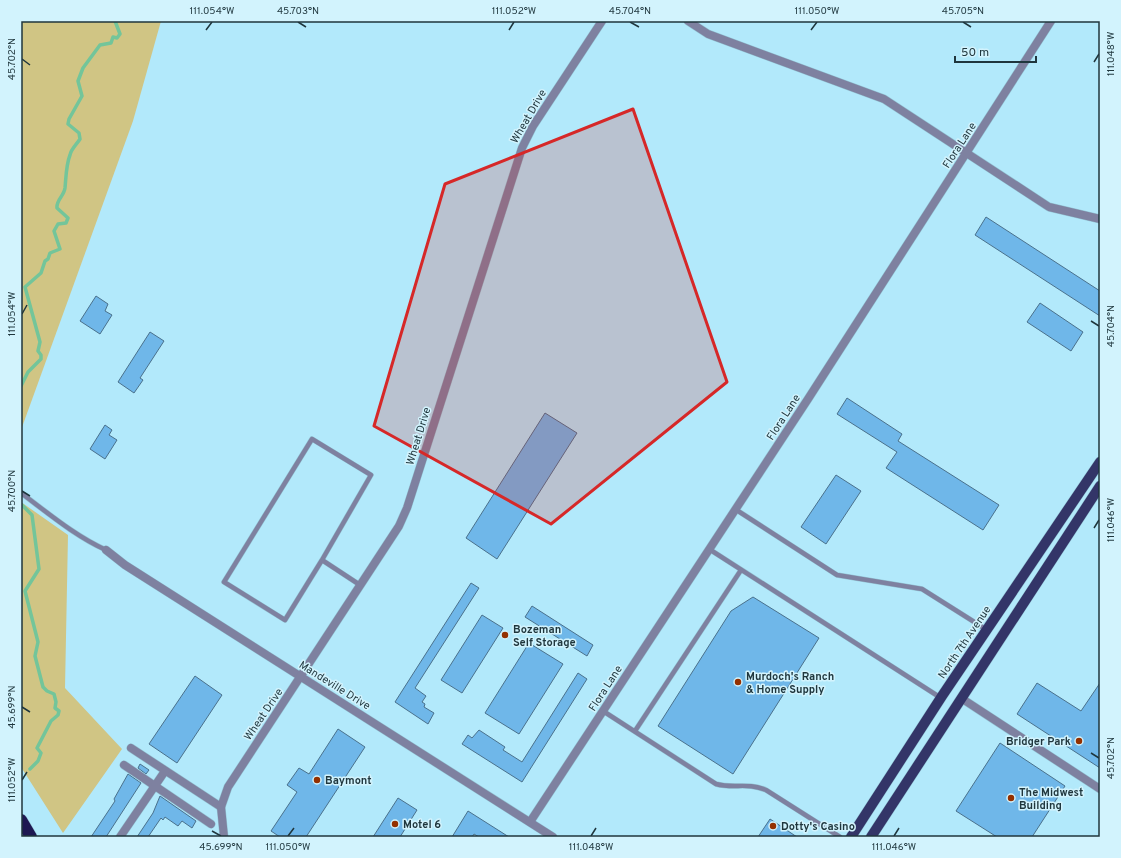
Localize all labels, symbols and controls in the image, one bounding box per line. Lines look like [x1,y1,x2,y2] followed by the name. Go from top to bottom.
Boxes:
[190,5,234,18] text: 111.054°W
[277,5,319,18] text: 45.703°N
[492,5,536,18] text: 111.052°W
[609,5,651,18] text: 45.704°N
[795,5,839,18] text: 111.050°W
[942,5,984,18] text: 45.705°N
[1105,32,1118,76] text: 111.048°W
[6,38,19,80] text: 45.702°N
[955,38,1036,64] scale bar
[961,45,989,61] text: 50 m
[508,87,550,146] street label: Wheat Drive
[940,120,980,171] street label: Flora Lane
[6,292,19,336] text: 111.054°W
[1105,305,1118,347] text: 45.704°N
[764,392,804,443] street label: Flora Lane
[404,406,434,467] street label: Wheat Drive
[6,470,19,512] text: 45.700°N
[1105,498,1118,542] text: 111.046°W
[935,603,994,682] street label: North 7th Avenue
[513,623,576,650] place label: Bozeman Self Storage
[500,630,510,640] marker: Bozeman Self Storage
[296,658,373,713] street label: Mandeville Drive
[586,663,626,714] street label: Flora Lane
[746,670,834,697] place label: Murdoch's Ranch & Home Supply
[733,677,743,687] marker: Murdoch's Ranch & Home Supply
[6,685,19,729] text: 45.699°N
[241,686,286,743] street label: Wheat Drive
[1006,735,1071,749] place label: Bridger Park
[1074,736,1084,746] marker: Bridger Park
[1105,737,1118,779] text: 45.702°N
[6,758,19,802] text: 111.052°W
[325,774,371,788] place label: Baymont
[312,775,322,785] marker: Baymont
[1019,786,1083,813] place label: The Midwest Building
[1006,793,1016,803] marker: The Midwest Building
[403,818,441,832] place label: Motel 6
[390,819,400,829] marker: Motel 6
[781,820,855,834] place label: Dotty's Casino
[768,821,778,831] marker: Dotty's Casino
[199,841,243,854] text: 45.699°N
[266,841,310,854] text: 111.050°W
[569,841,613,854] text: 111.048°W
[872,841,916,854] text: 111.046°W

